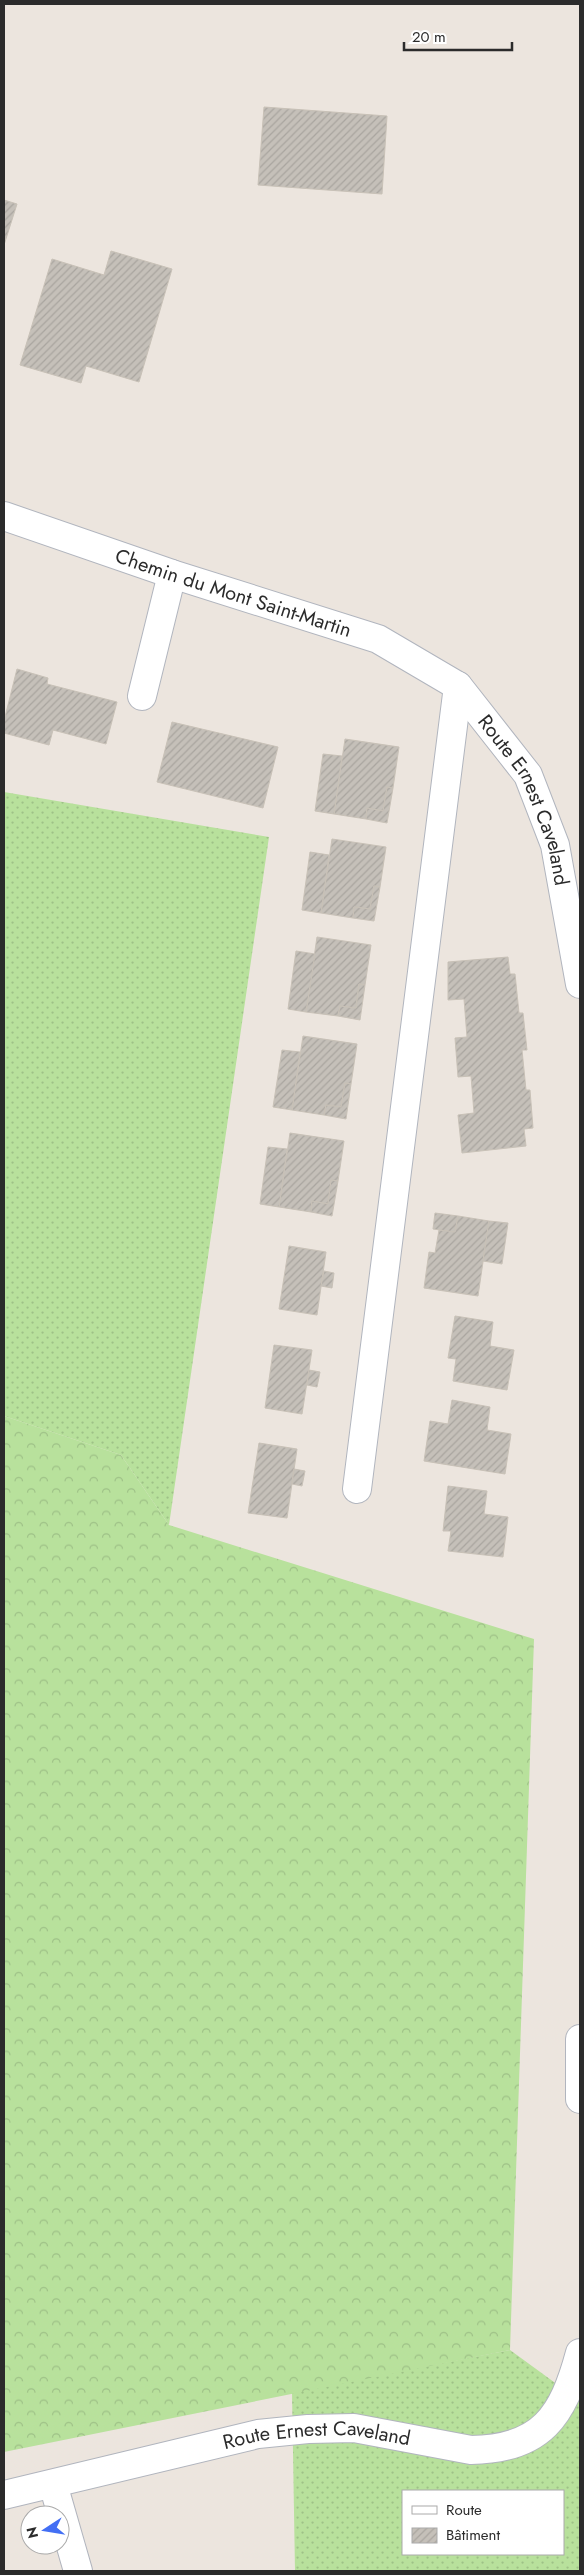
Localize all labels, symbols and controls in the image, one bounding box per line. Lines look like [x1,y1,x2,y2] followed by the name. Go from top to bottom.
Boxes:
[404,20,512,52] scale bar
[412,26,446,48] text: 20 m
[111,541,355,645] street label: Chemin du Mont Saint-Martin
[471,709,576,888] street label: Route Ernest Caveland
[220,2414,413,2457] street label: Route Ernest Caveland
[402,2490,564,2555] legend
[446,2499,482,2521] text: Route
[20,2505,70,2555] north arrow
[446,2524,500,2546] text: Bâtiment
[21,2525,43,2540] text: N

